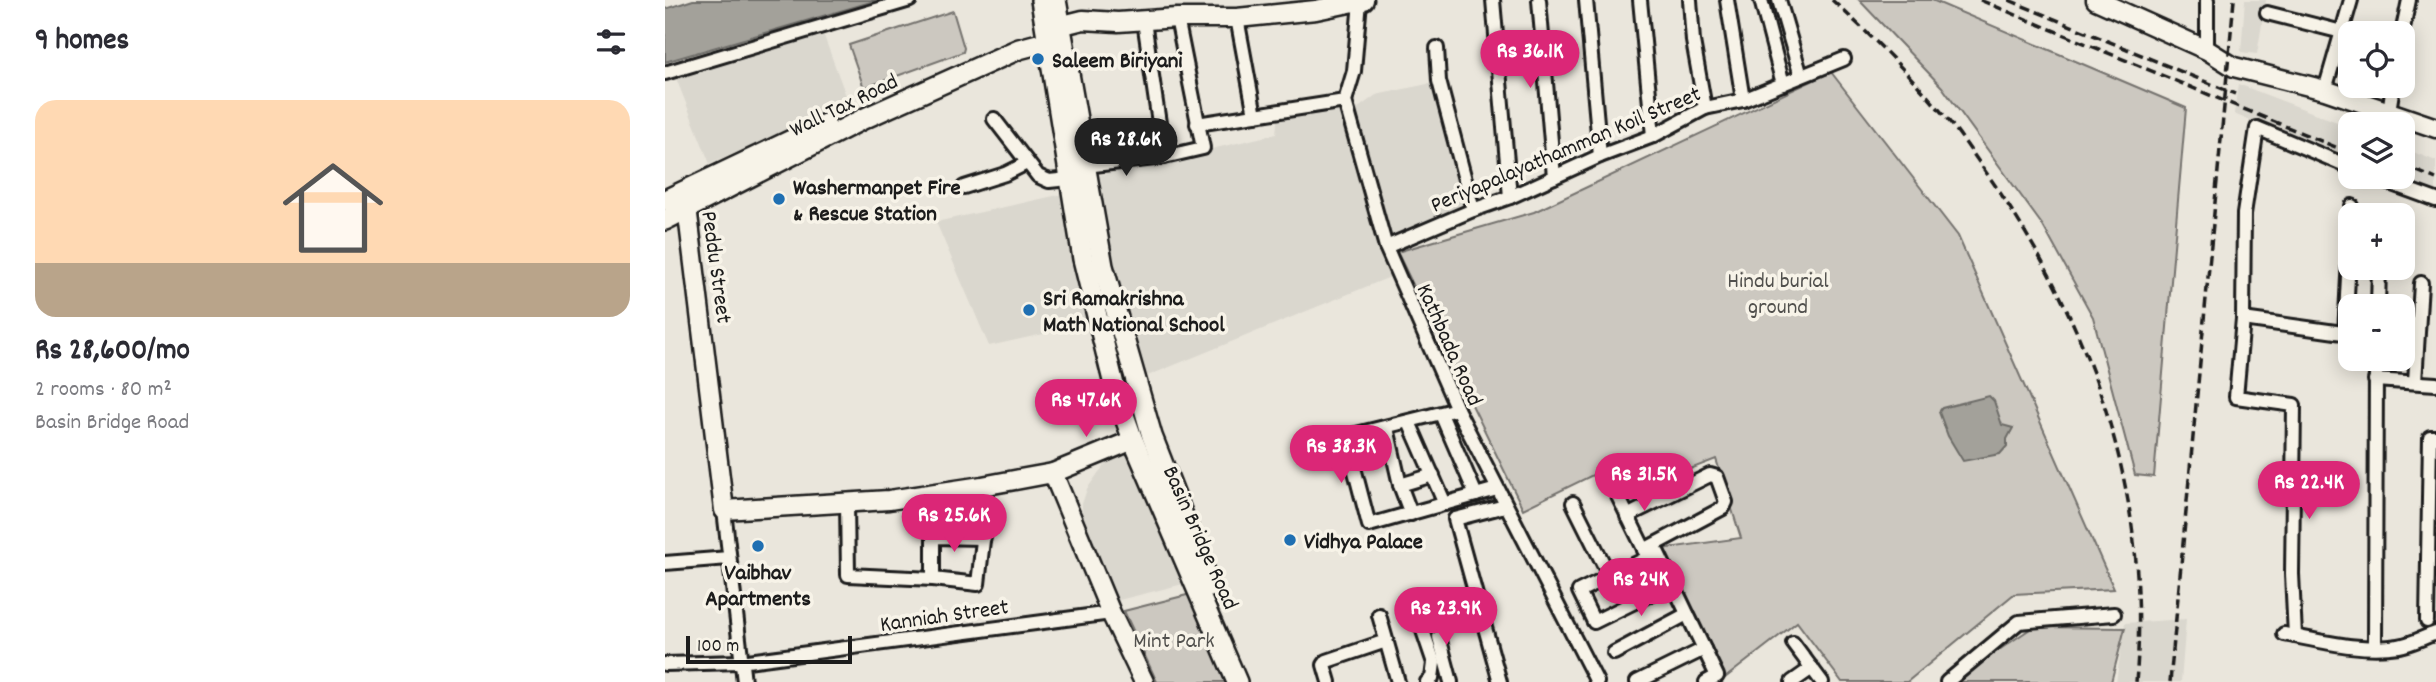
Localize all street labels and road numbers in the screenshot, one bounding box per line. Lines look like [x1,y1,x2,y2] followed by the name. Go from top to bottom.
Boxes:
[785,67,904,148] street label: Wall Tax Road
[1426,79,1707,223] street label: Periyapalayathamman Koil Street
[690,209,739,326] street label: Peddu Street
[1406,279,1490,412] street label: Kathbada Road
[1152,461,1245,616] street label: Basin Bridge Road
[878,592,1011,643] street label: Kanniah Street

